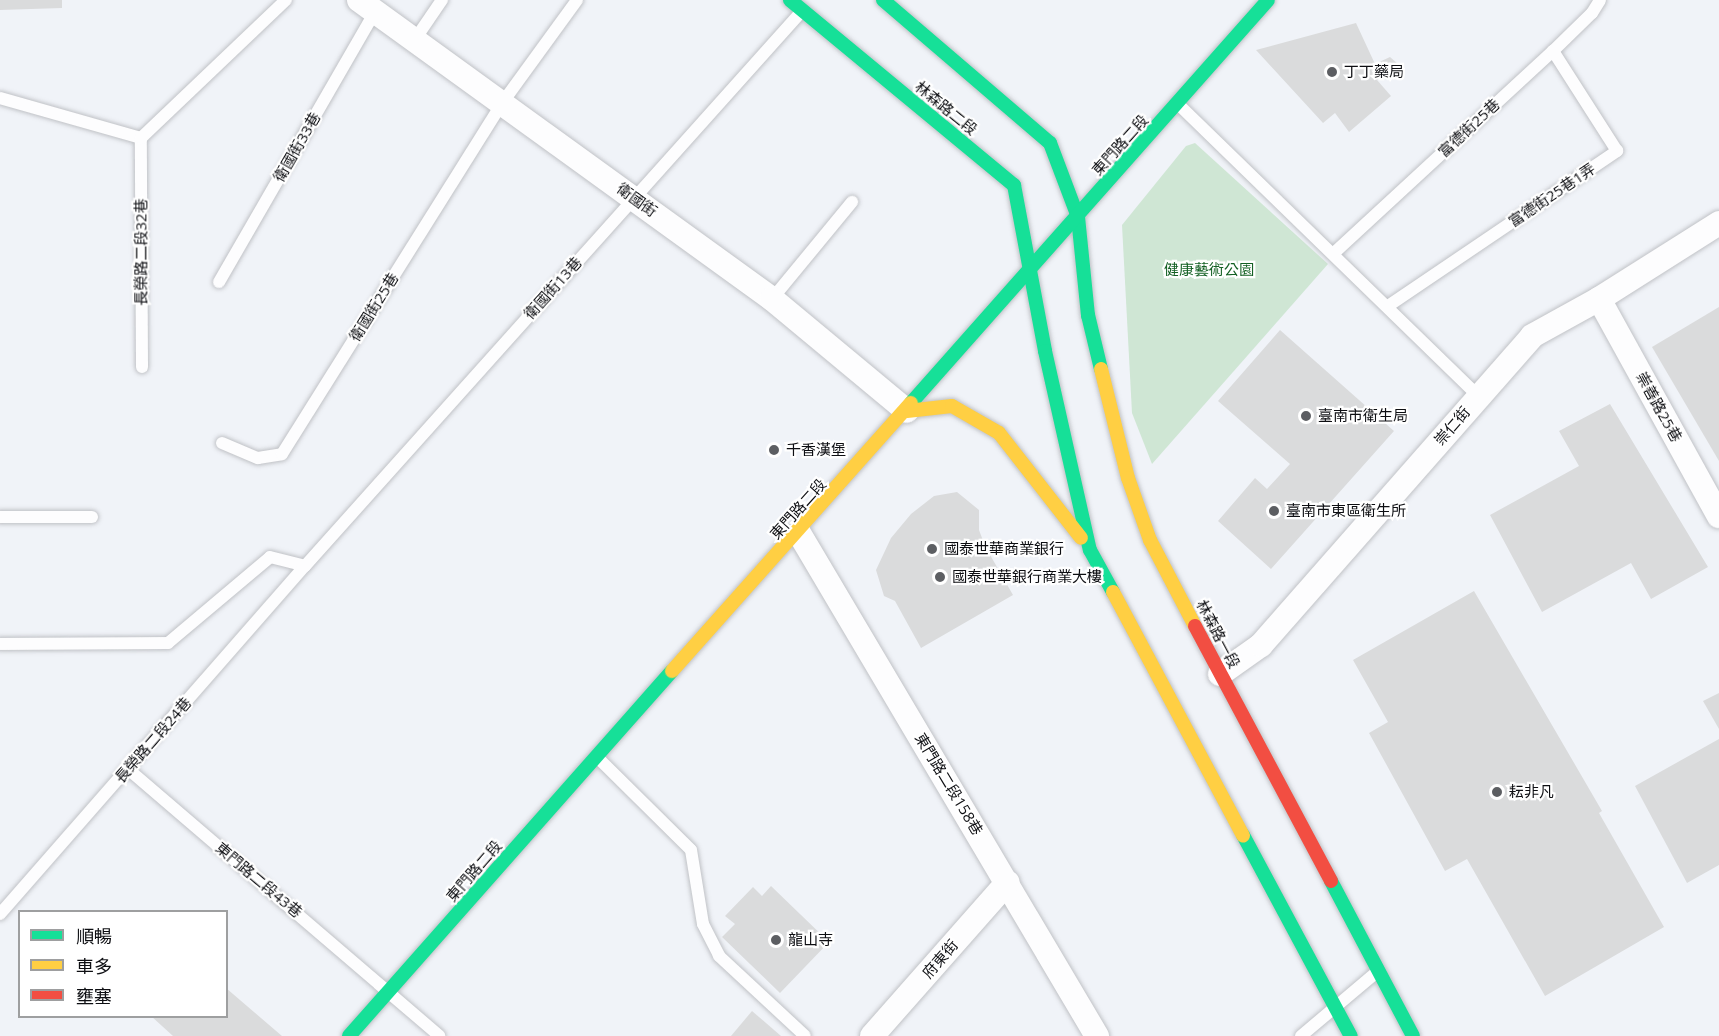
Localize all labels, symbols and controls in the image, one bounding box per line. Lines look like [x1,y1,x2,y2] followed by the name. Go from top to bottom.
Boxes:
[1344,63,1404,81] place label: 丁丁藥局
[1325,65,1339,79] marker: 丁丁藥局
[911,77,981,139] street label: 林森路二段
[1435,95,1503,161] street label: 富德街25巷
[270,109,324,185] street label: 衛國街33巷
[1088,111,1152,179] street label: 東門路二段
[1505,159,1599,231] street label: 富德街25巷1弄
[614,179,660,221] street label: 衛國街
[132,198,150,306] street label: 長榮路二段32巷
[520,253,586,323] street label: 衛國街13巷
[1164,261,1254,279] park label: 健康藝術公園
[346,270,402,344] street label: 衛國街25巷
[1632,369,1686,445] street label: 崇善路25巷
[1430,403,1474,449] street label: 崇仁街
[1318,407,1408,425] place label: 臺南市衛生局
[1299,409,1313,423] marker: 臺南市衛生局
[786,441,846,459] place label: 千香漢堡
[767,443,781,457] marker: 千香漢堡
[766,475,830,543] street label: 東門路二段
[1286,502,1406,520] place label: 臺南市東區衛生所
[1267,504,1281,518] marker: 臺南市東區衛生所
[944,540,1064,558] place label: 國泰世華商業銀行
[925,542,939,556] marker: 國泰世華商業銀行
[952,568,1102,586] place label: 國泰世華銀行商業大樓
[933,570,947,584] marker: 國泰世華銀行商業大樓
[1192,597,1244,671] street label: 林森路一段
[111,694,195,786] street label: 長榮路二段24巷
[911,730,987,838] street label: 東門路二段158巷
[1509,783,1554,801] place label: 耘非凡
[1490,785,1504,799] marker: 耘非凡
[443,837,505,905] street label: 東門路二段
[212,839,306,921] street label: 東門路二段43巷
[18,910,228,1018] legend
[76,924,112,948] text: 順暢
[788,931,833,949] place label: 龍山寺
[769,933,783,947] marker: 龍山寺
[918,936,962,982] street label: 府東街
[76,954,112,978] text: 車多
[76,984,112,1008] text: 壅塞

